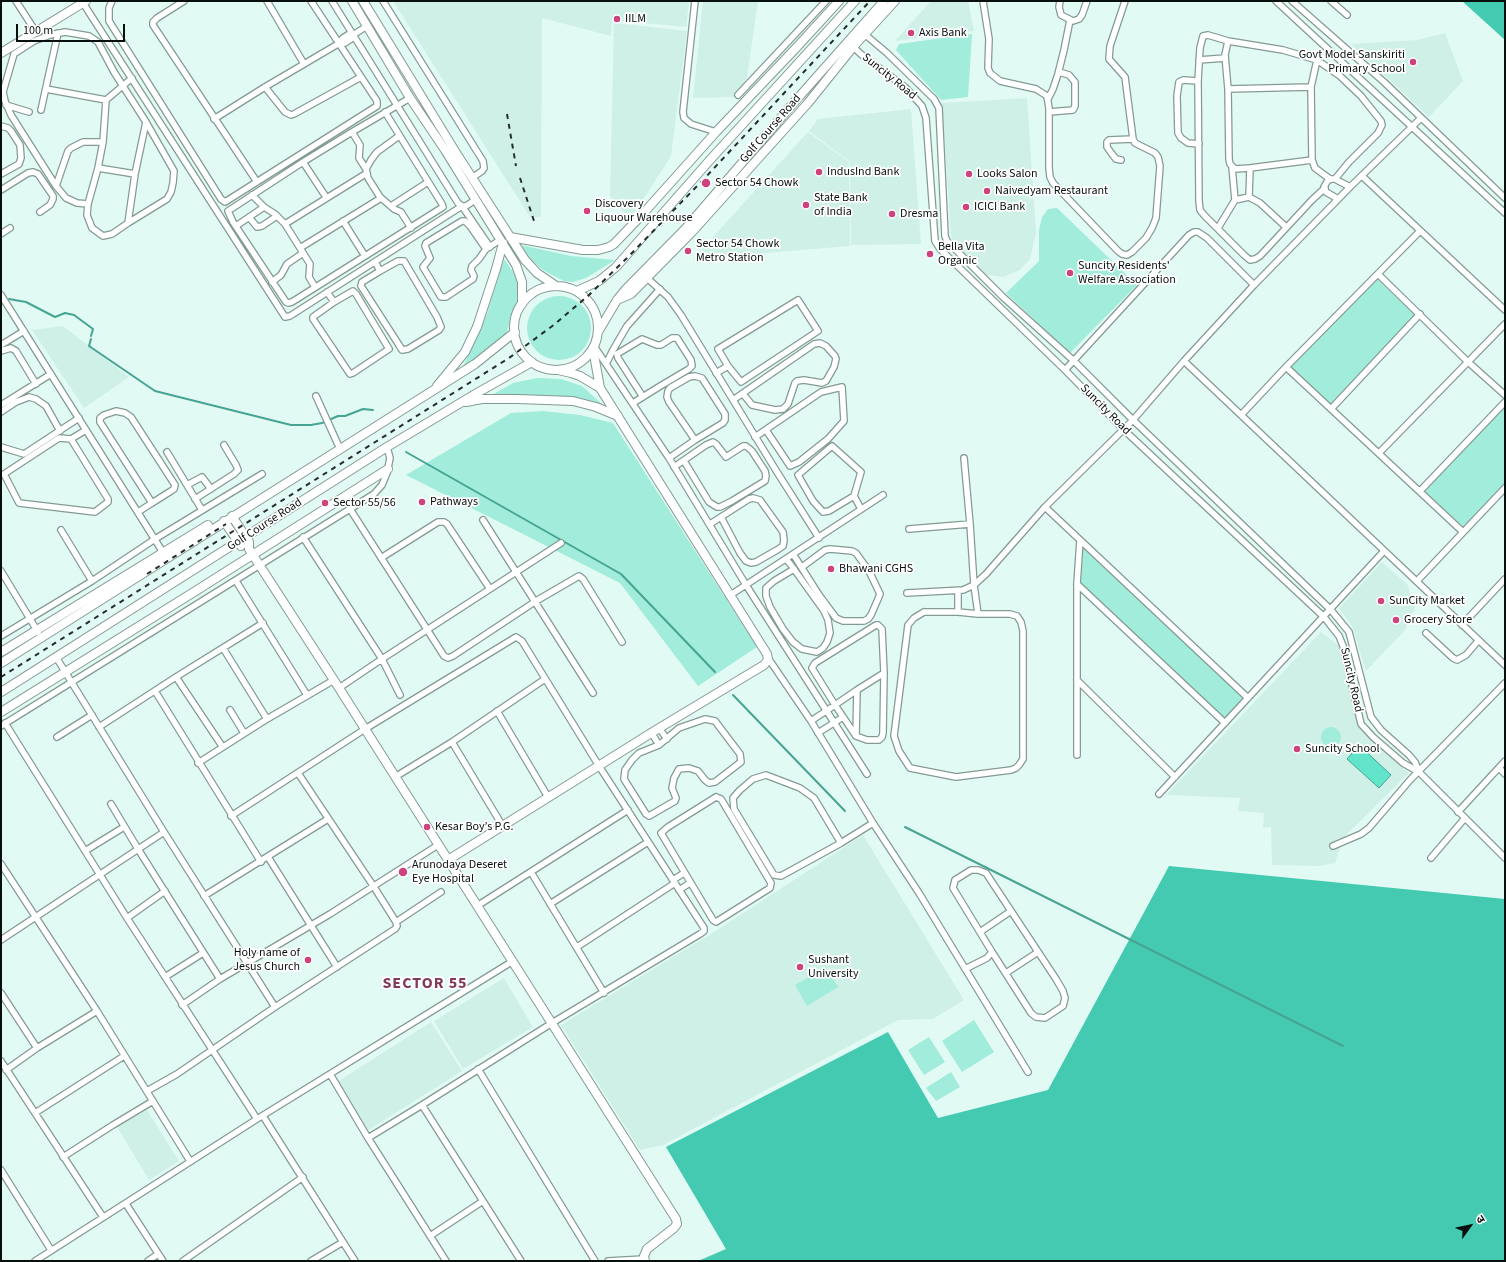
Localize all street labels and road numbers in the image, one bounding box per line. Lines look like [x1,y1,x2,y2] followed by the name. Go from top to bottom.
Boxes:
[859,51,919,103] street label: Suncity Road
[737,92,805,166] street label: Golf Course Road
[1077,382,1133,438] street label: Suncity Road
[225,496,305,554] street label: Golf Course Road
[1337,646,1365,714] street label: Suncity Road

